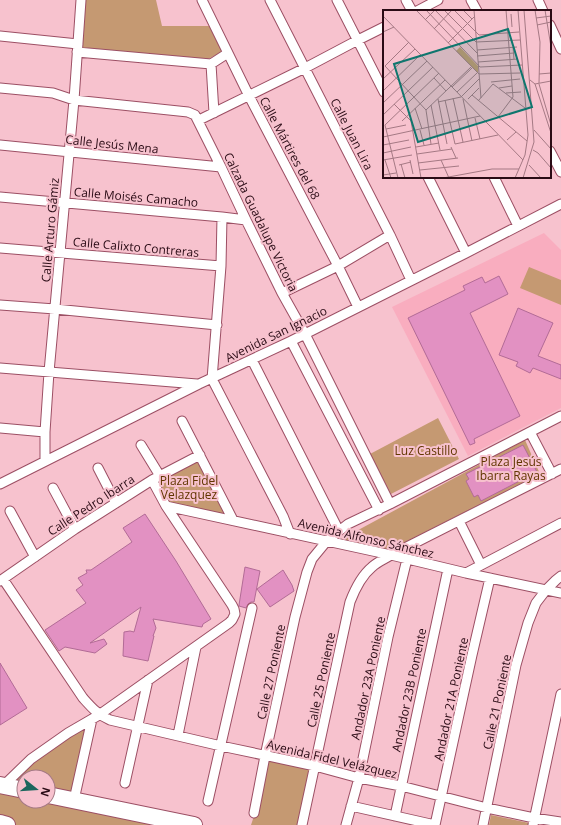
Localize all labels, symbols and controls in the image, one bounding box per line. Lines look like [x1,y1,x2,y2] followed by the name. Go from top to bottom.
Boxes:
[383,10,551,178] inset map
[256,94,324,203] street label: Calle Mártires del 68
[327,95,377,173] street label: Calle Juan Lira
[65,131,159,157] street label: Calle Jesús Mena
[220,149,302,295] street label: Calzada Guadalupe Victoria
[37,177,63,283] street label: Calle Arturo Gámiz
[73,183,199,211] street label: Calle Moisés Camacho
[72,233,200,261] street label: Calle Calixto Contreras
[222,302,330,366] street label: Avenida San Ignacio
[395,442,457,459] park label: Luz Castillo
[476,453,546,484] park label: Plaza Jesús Ibarra Rayas
[44,470,138,540] street label: Calle Pedro Ibarra
[160,472,218,503] park label: Plaza Fidel Velazquez
[296,514,436,562] street label: Avenida Alfonso Sánchez
[347,614,389,741] street label: Andador 23A Poniente
[253,623,289,721] street label: Calle 27 Poniente
[388,626,430,753] street label: Andador 23B Poniente
[303,631,339,729] street label: Calle 25 Poniente
[430,635,472,762] street label: Andador 21A Poniente
[479,653,515,751] street label: Calle 21 Poniente
[265,736,399,782] street label: Avenida Fidel Velázquez
[16,769,56,809] north arrow
[38,786,55,799] text: N

